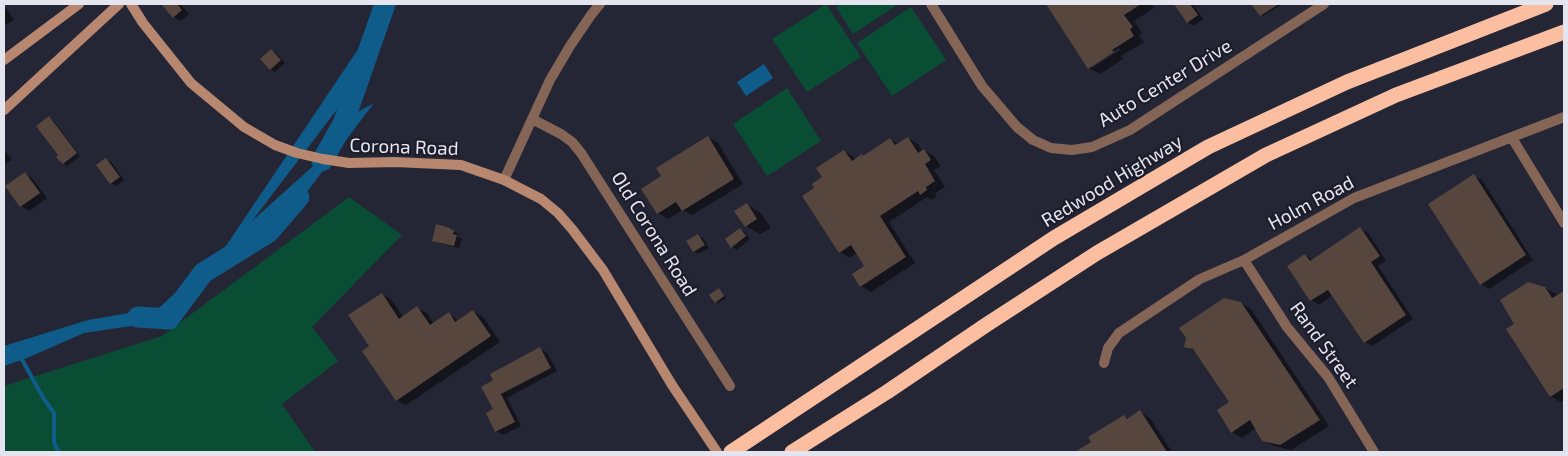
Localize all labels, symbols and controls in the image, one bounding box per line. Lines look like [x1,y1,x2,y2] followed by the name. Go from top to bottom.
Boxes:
[1094,34,1236,132] street label: Auto Center Drive
[1037,130,1187,232] street label: Redwood Highway
[349,134,459,160] street label: Corona Road
[607,167,701,301] street label: Old Corona Road
[1264,171,1358,235] street label: Holm Road
[1285,297,1363,393] street label: Rand Street

